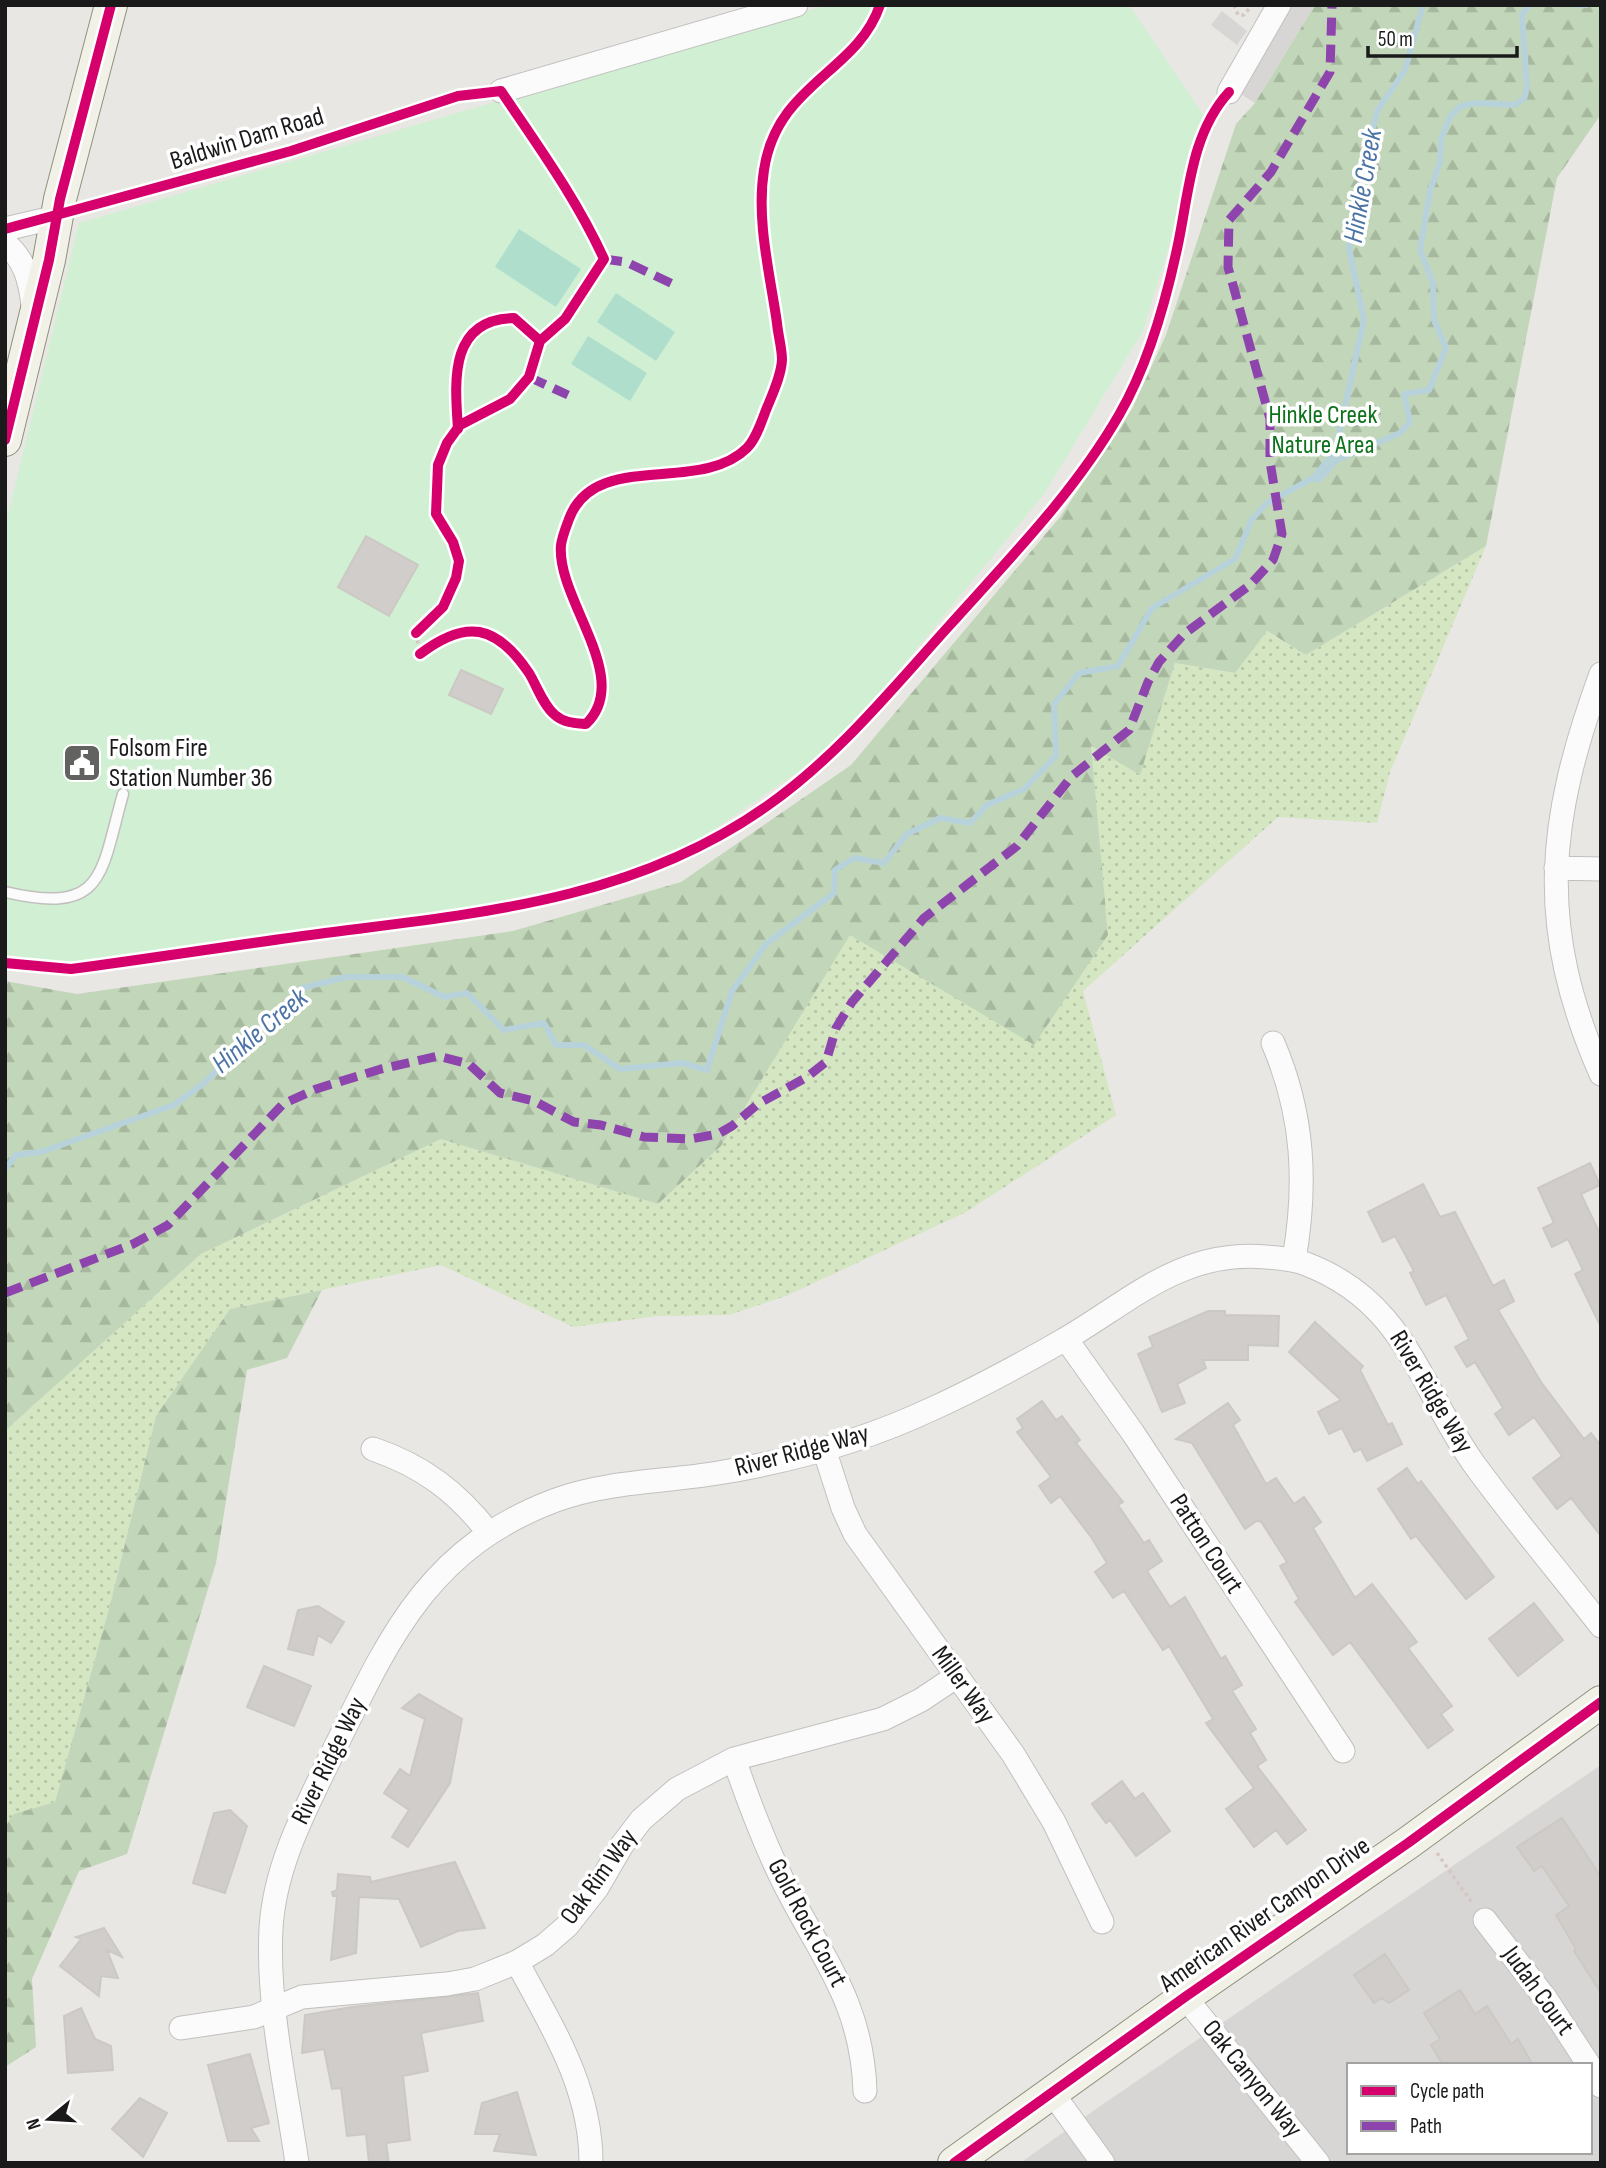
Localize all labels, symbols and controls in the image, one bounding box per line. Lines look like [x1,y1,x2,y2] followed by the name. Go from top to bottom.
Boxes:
[1368,14,1517,58] scale bar
[1378,27,1413,52] text: 50 m
[167,101,327,177] street label: Baldwin Dam Road
[1337,125,1389,245] water label: Hinkle Creek
[1269,400,1378,461] park label: Hinkle Creek Nature Area
[109,733,273,794] place label: Folsom Fire Station Number 36
[61,742,103,784] public building icon: Folsom Fire Station Number 36
[205,981,316,1080] water label: Hinkle Creek
[1382,1325,1480,1459] street label: River Ridge Way
[732,1418,872,1484] street label: River Ridge Way
[1162,1489,1250,1599] street label: Patton Court
[925,1640,1001,1730] street label: Miller Way
[285,1692,373,1830] street label: River Ridge Way
[554,1823,644,1931] street label: Oak Rim Way
[1153,1831,1376,2000] street label: American River Canyon Drive
[760,1854,854,1992] street label: Gold Rock Court
[1495,1940,1581,2041] street label: Judah Court
[1195,2014,1309,2144] street label: Oak Canyon Way
[1347,2063,1592,2154] legend
[1410,2079,1484,2104] text: Cycle path
[14,2084,84,2154] north arrow
[1410,2114,1442,2139] text: Path
[22,2115,47,2132] text: N

